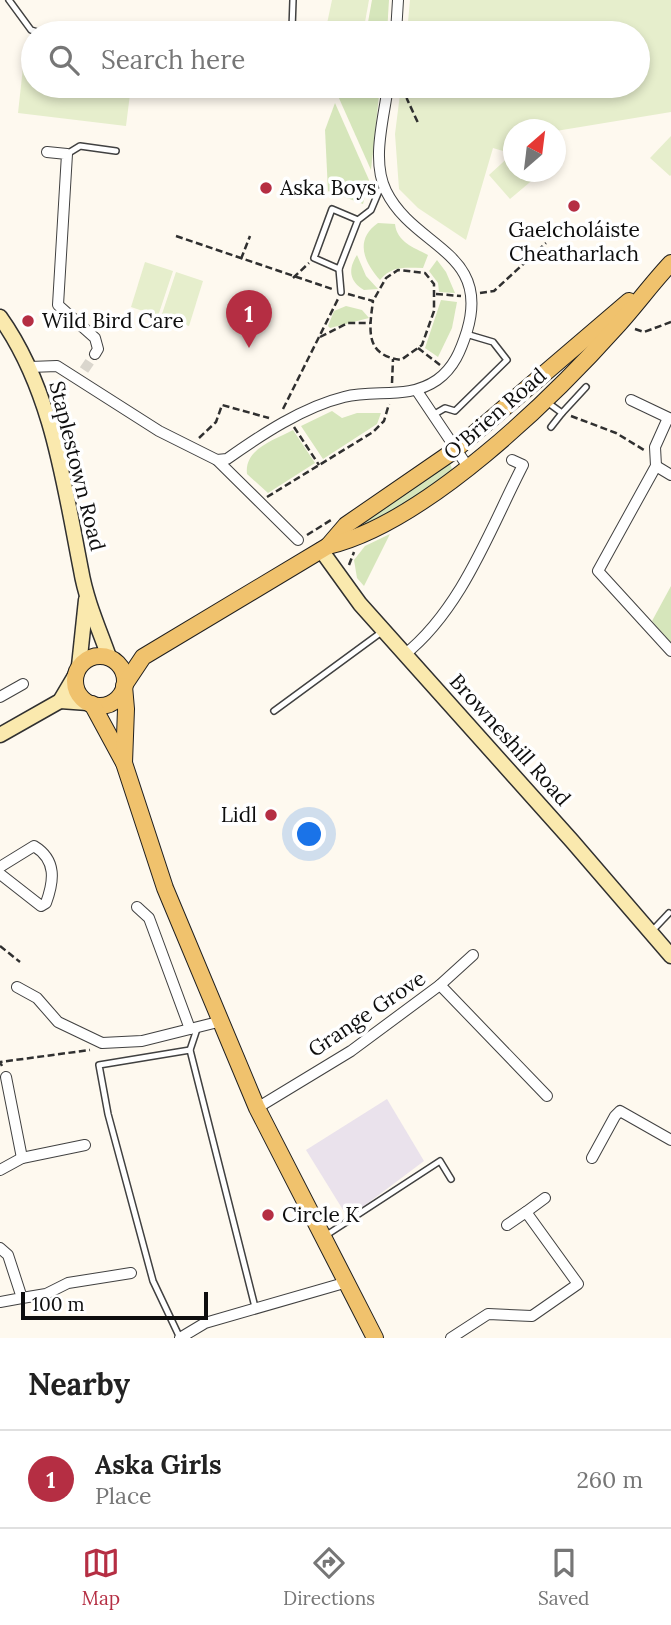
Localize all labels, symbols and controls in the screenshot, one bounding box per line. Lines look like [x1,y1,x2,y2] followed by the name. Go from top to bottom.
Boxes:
[21,21,650,98] search box
[45,41,83,79] icon: search
[101,43,245,76] text: Search here
[503,119,566,182] north arrow
[279,174,377,201] place label: Aska Boys
[258,180,274,196] marker: Aska Boys
[566,198,582,214] marker: Gaelcholáiste Cheatharlach
[508,216,640,267] place label: Gaelcholáiste Cheatharlach
[226,290,272,348] pin: 1
[42,307,184,334] place label: Wild Bird Care
[20,313,36,329] marker: Wild Bird Care
[438,362,552,466] street label: O'Brien Road
[43,378,112,554] street label: Staplestown Road
[444,668,577,811] street label: Browneshill Road
[221,801,257,828] place label: Lidl
[263,807,279,823] marker: Lidl
[292,817,326,851] your location
[303,964,431,1063] street label: Grange Grove
[282,1201,360,1228] place label: Circle K
[260,1207,276,1223] marker: Circle K
[21,1289,208,1321] scale bar
[32,1292,85,1316] text: 100 m
[28,1365,130,1403] text: Nearby
[95,1448,222,1481] text: Aska Girls
[46,1465,56,1494] text: 1
[576,1465,643,1494] text: 260 m
[95,1481,152,1510] text: Place
[82,1544,120,1610] tab: Map
[283,1544,375,1610] tab: Directions
[538,1544,589,1610] tab: Saved

